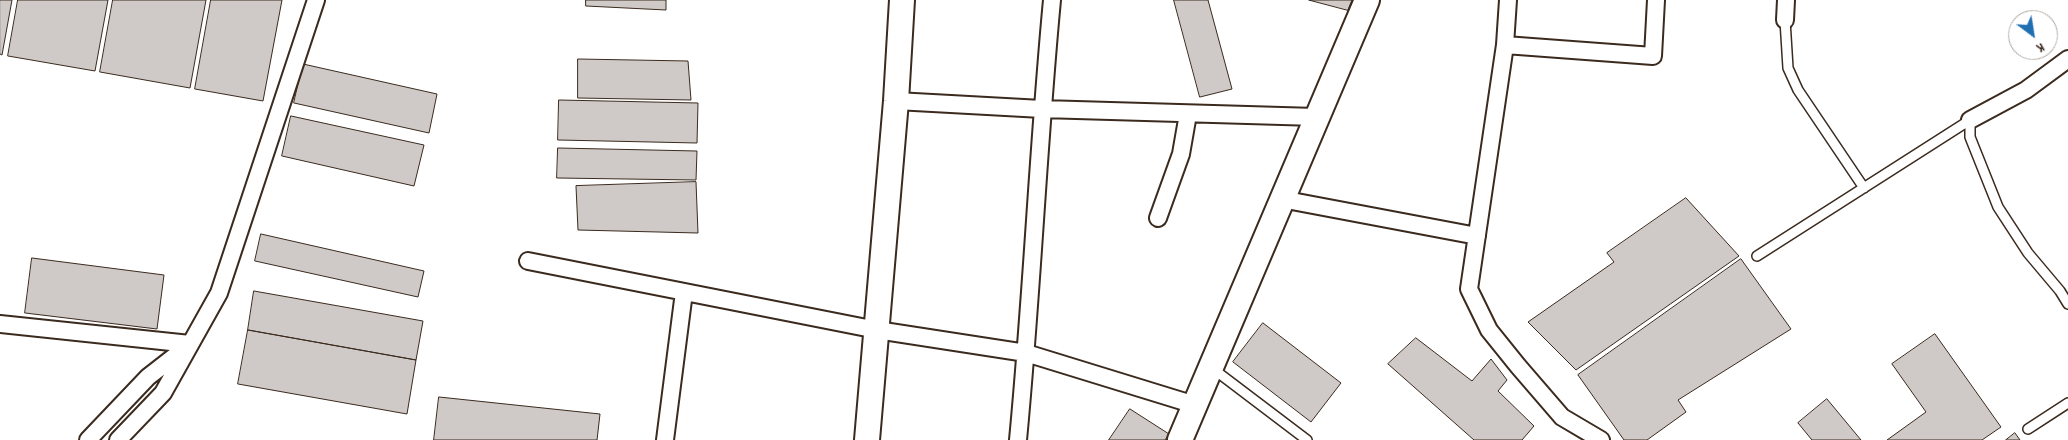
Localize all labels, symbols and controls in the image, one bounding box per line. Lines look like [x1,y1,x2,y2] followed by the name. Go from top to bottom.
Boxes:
[2008,10,2058,60] north arrow
[2032,37,2048,57] text: K

